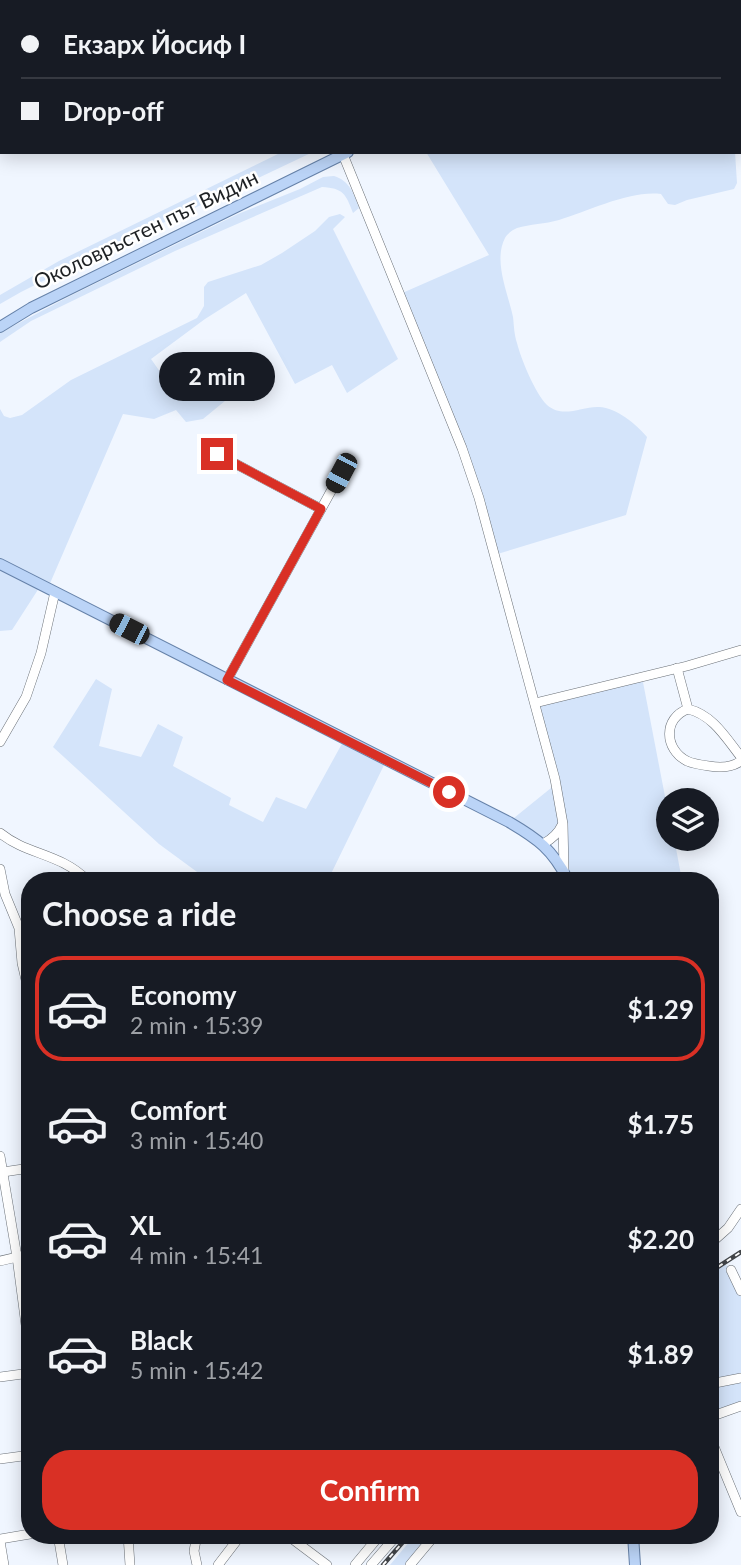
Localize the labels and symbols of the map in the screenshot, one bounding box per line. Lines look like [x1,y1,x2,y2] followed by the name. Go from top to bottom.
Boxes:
[29,163,262,294] street label: Околовръстен път Видин
[159,352,275,402] callout: 2 min
[201,438,233,470] route end
[322,450,361,496] car
[106,610,153,648] car
[433,776,465,808] route start

